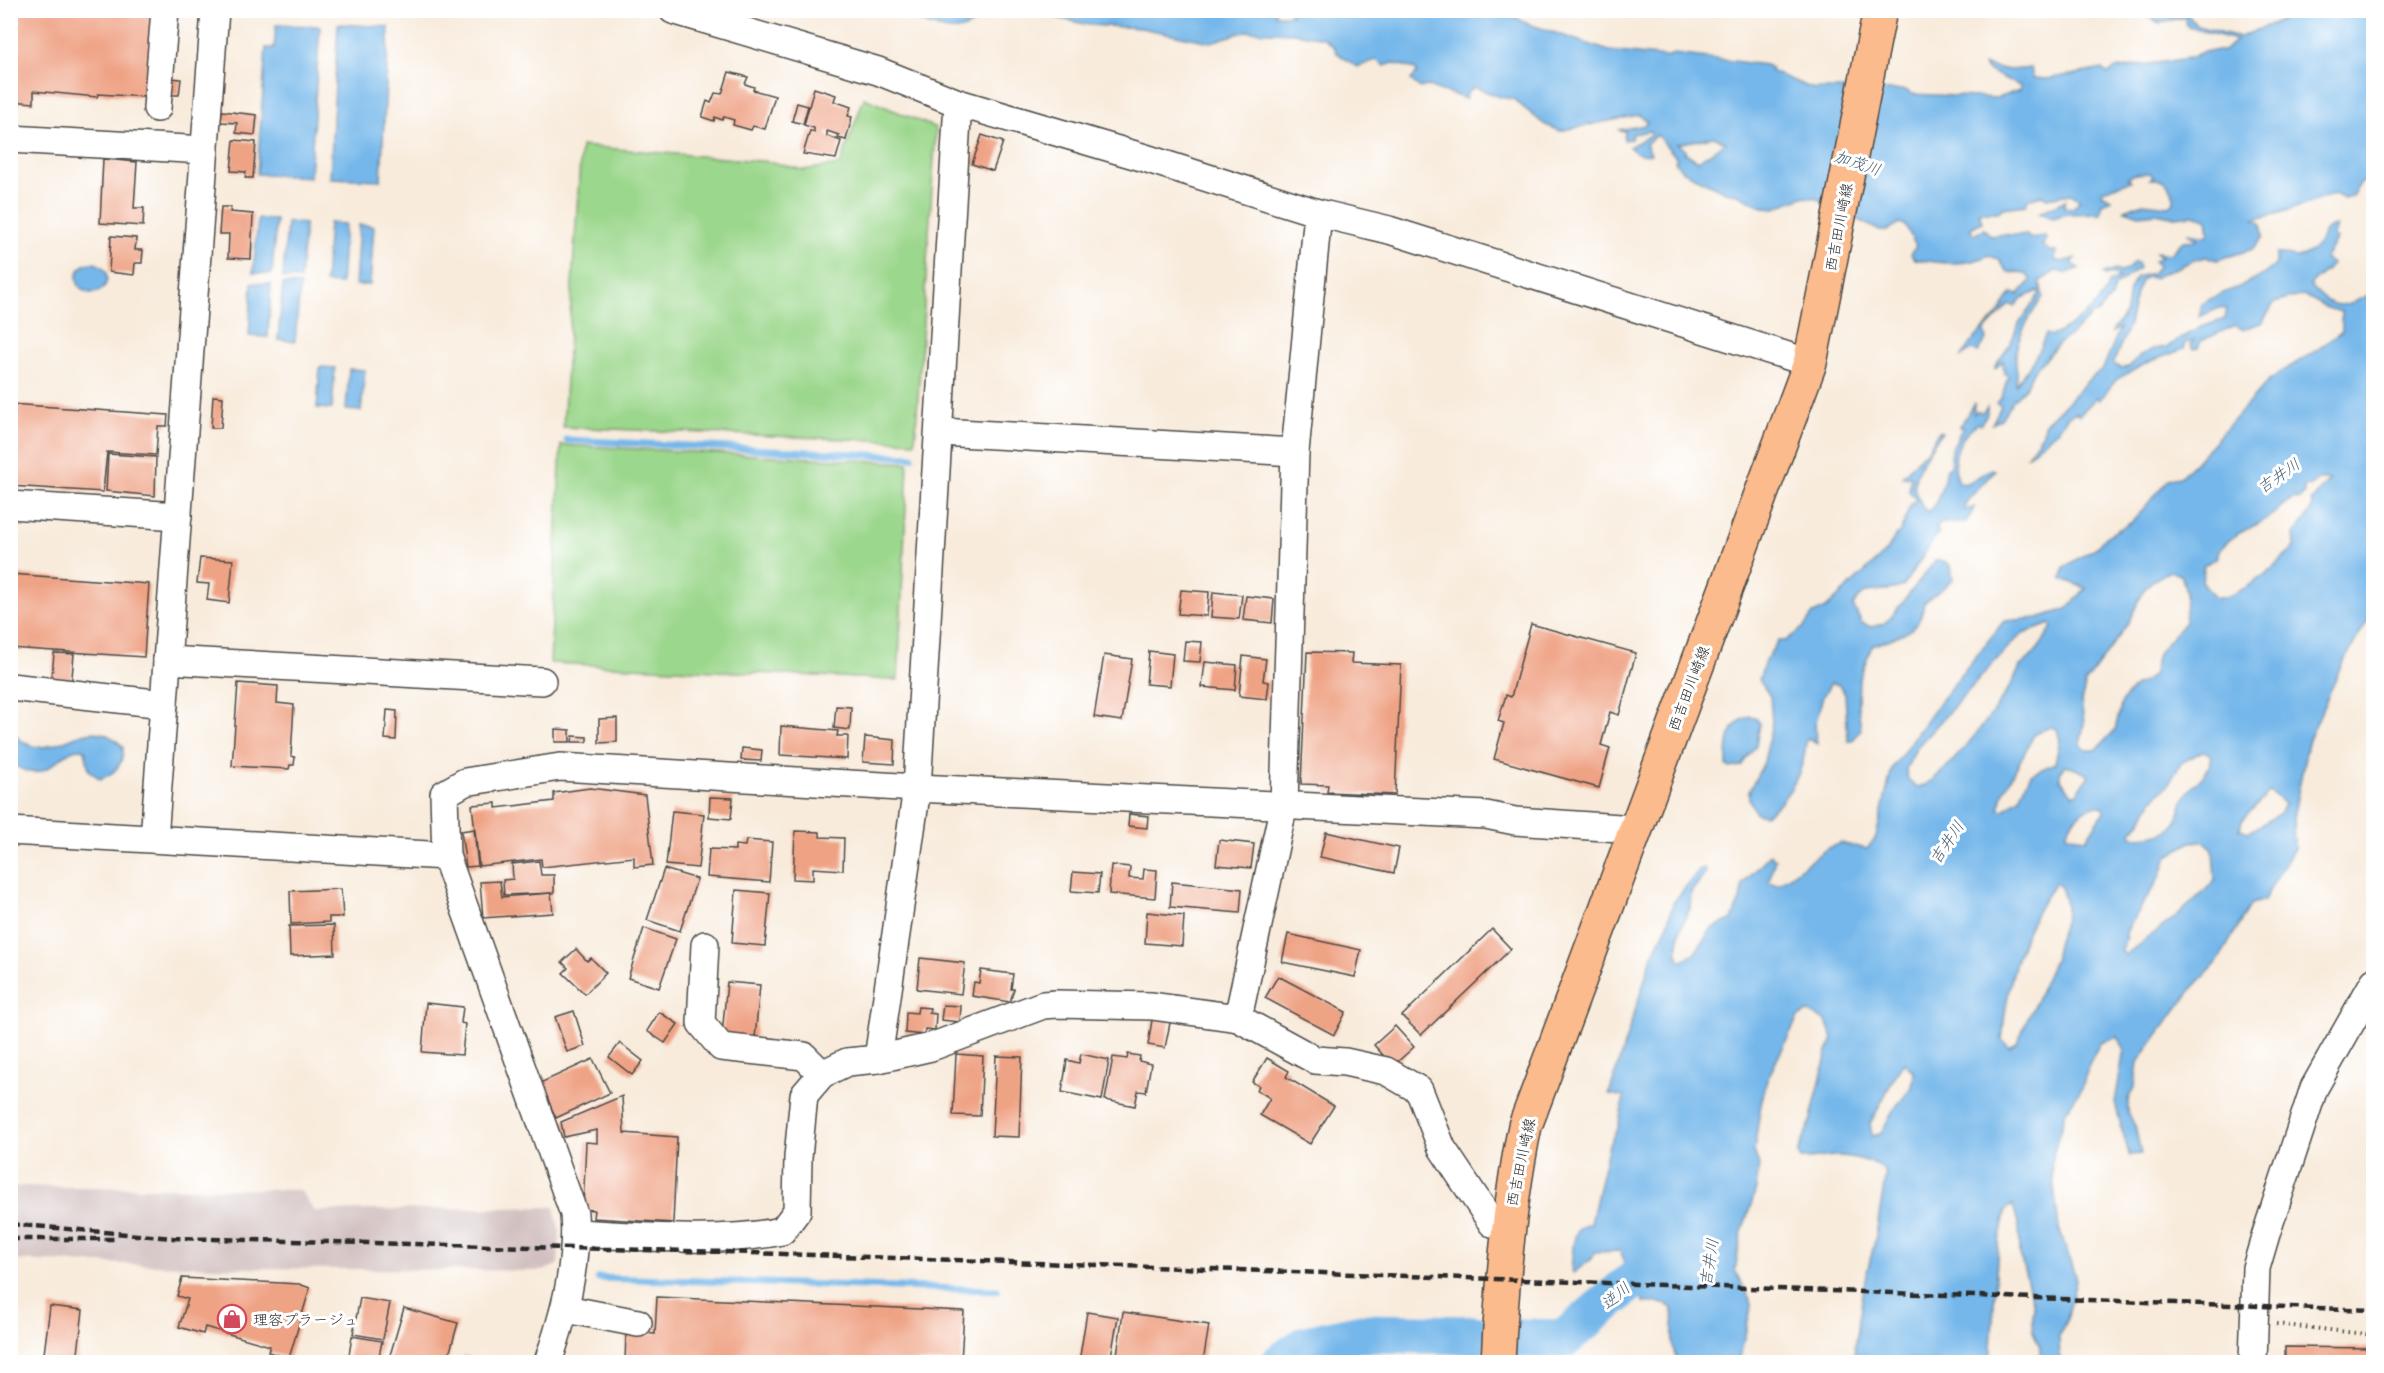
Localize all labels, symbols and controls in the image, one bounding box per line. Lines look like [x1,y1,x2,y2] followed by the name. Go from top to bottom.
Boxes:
[1832,145,1884,179] water label: 加茂川
[1820,181,1856,273] street label: 西吉田川崎線
[2252,453,2304,497] water label: 吉井川
[1663,642,1713,734] street label: 西吉田川崎線
[1924,816,1968,868] water label: 吉井川
[1501,1116,1539,1208] street label: 西吉田川崎線
[1694,1237,1722,1287] water label: 吉井川
[1596,1277,1634,1313] water label: 逆川
[216,1303,248,1335] shop icon: 理容プラージュ
[253,1309,358,1329] place label: 理容プラージュ

